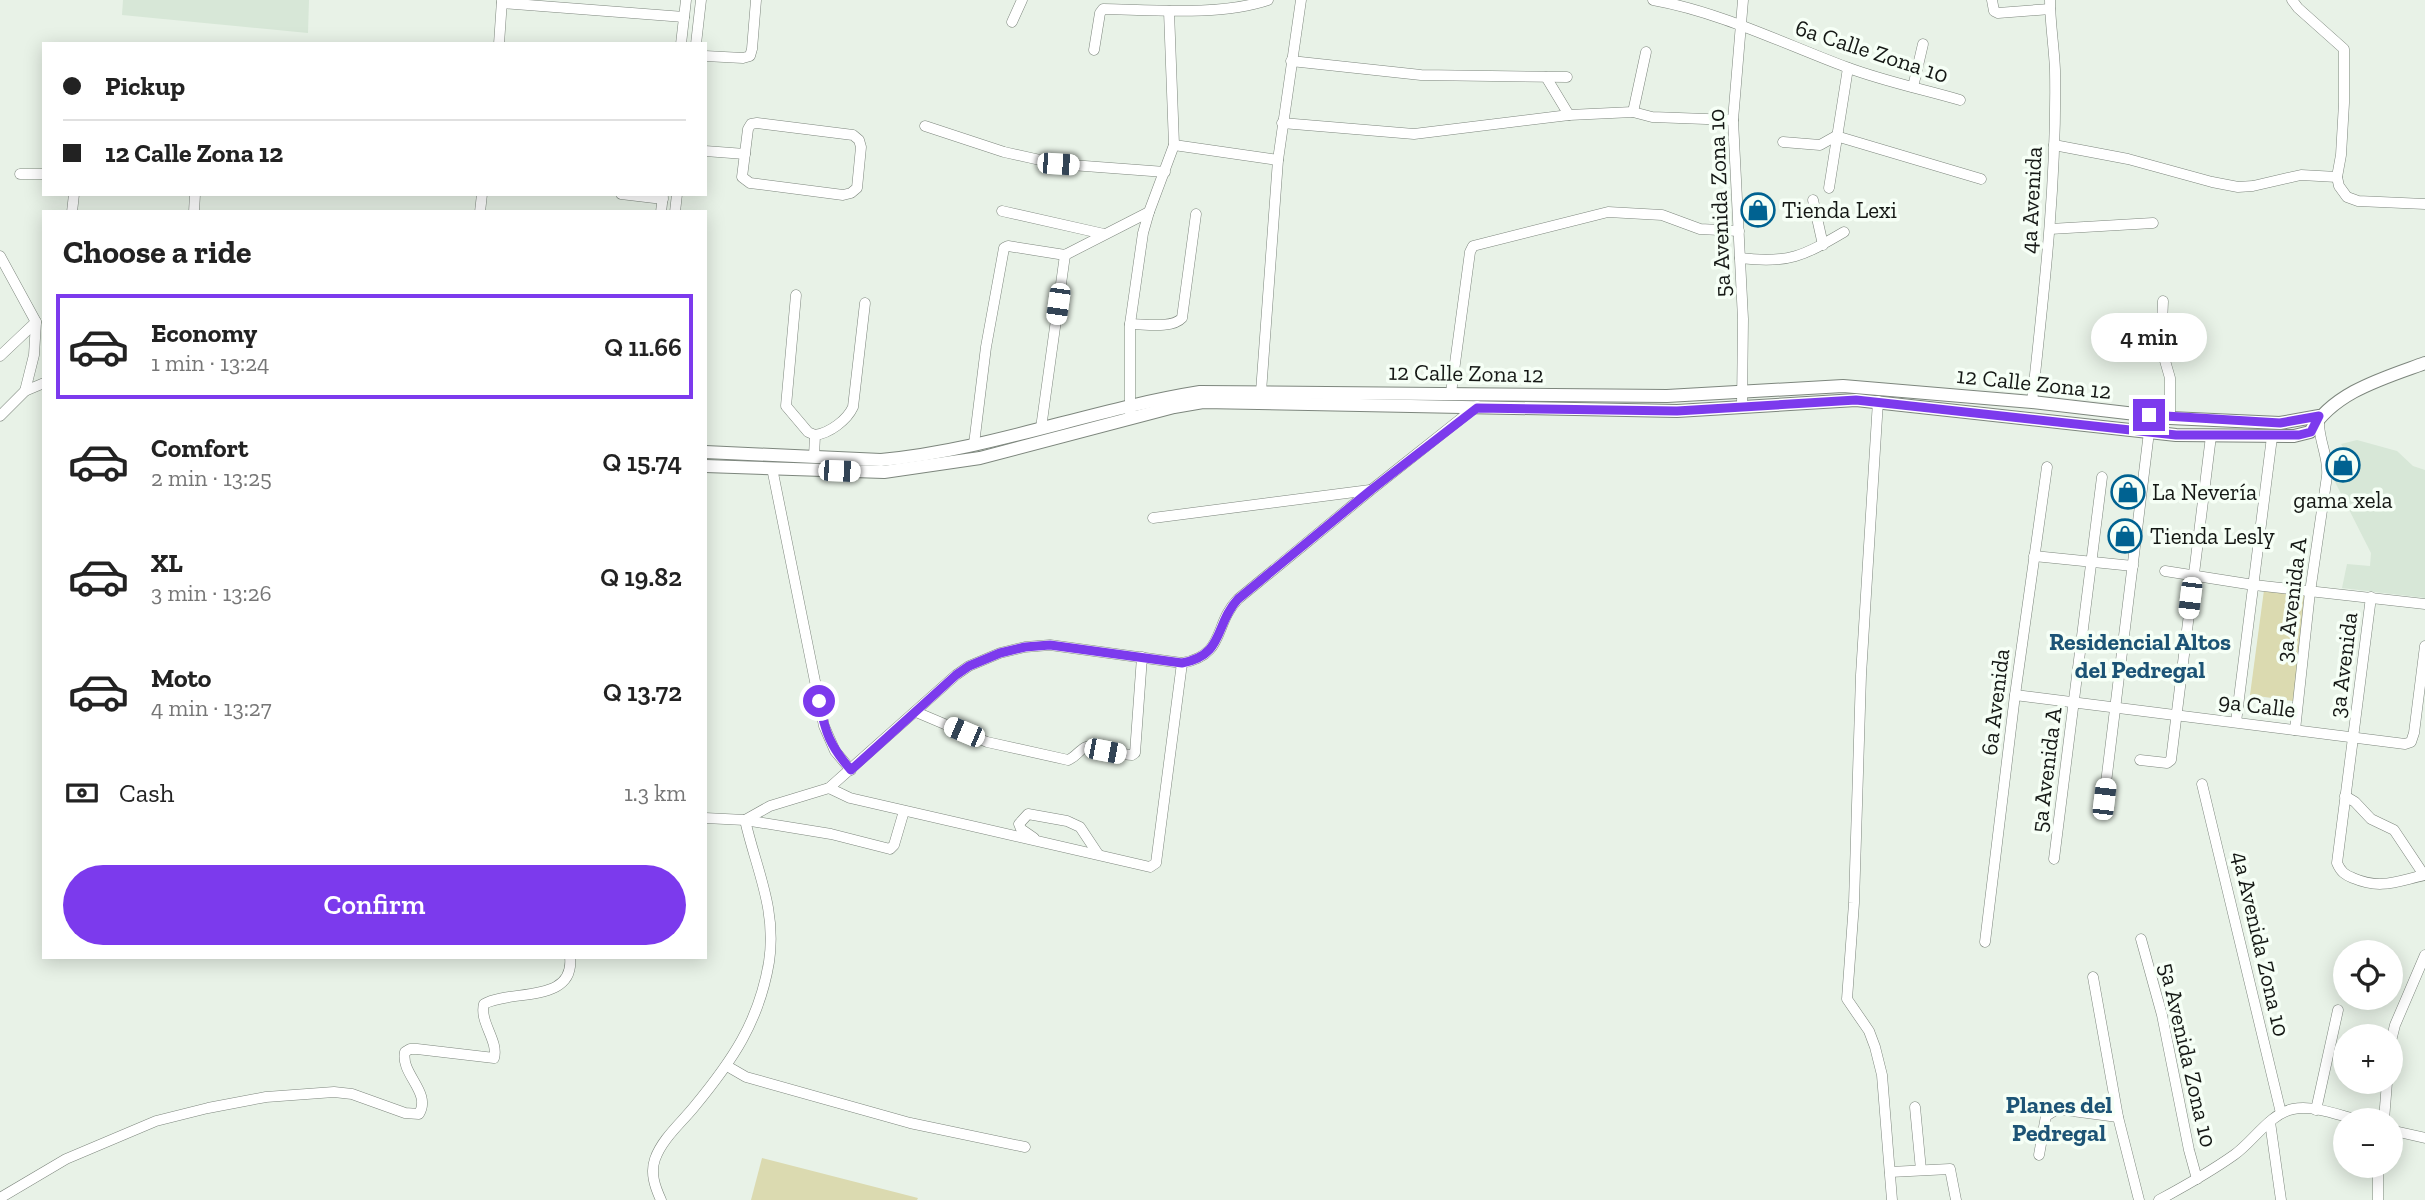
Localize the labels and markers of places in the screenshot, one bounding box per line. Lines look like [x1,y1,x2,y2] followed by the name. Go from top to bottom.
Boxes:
[1739,191,1777,229] shop icon: Tienda Lexi
[1782,196,1897,224] place label: Tienda Lexi
[2324,446,2362,484] shop icon: gama xela
[2109,473,2147,511] shop icon: La Nevería
[2152,478,2257,506] place label: La Nevería
[2293,486,2393,514] place label: gama xela
[2106,517,2144,555] shop icon: Tienda Lesly
[2150,522,2275,550] place label: Tienda Lesly

